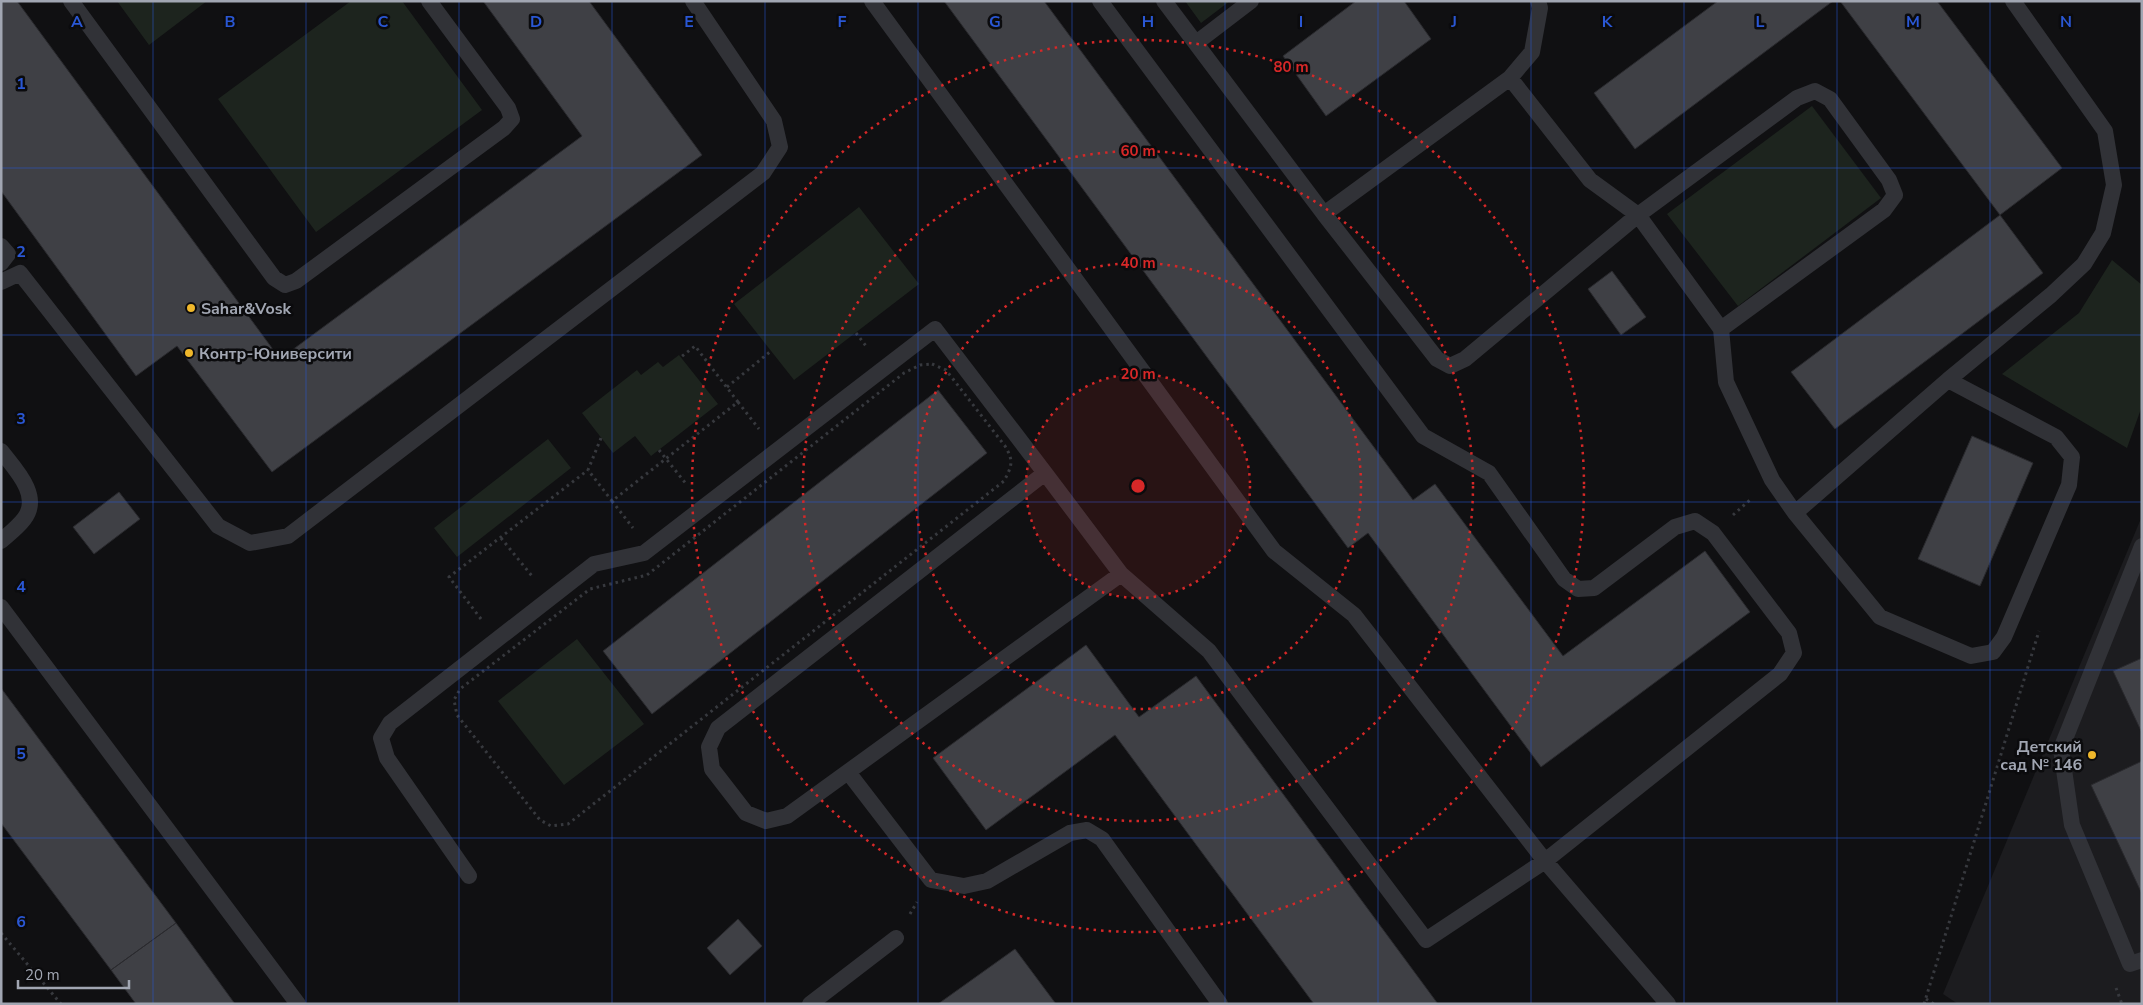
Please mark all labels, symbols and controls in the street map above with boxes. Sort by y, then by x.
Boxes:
text: A [71,11,83,33]
text: B [224,11,236,33]
text: C [378,11,389,33]
text: D [530,11,542,33]
text: E [684,11,694,33]
text: F [838,11,847,33]
text: G [989,11,1001,33]
text: H [1142,11,1154,33]
text: I [1299,11,1303,33]
text: J [1450,11,1457,33]
text: K [1602,11,1614,33]
text: L [1756,11,1765,33]
text: M [1906,11,1920,33]
text: N [2060,11,2072,33]
text: 80 m [1273,57,1309,77]
text: 1 [16,73,26,95]
text: 60 m [1120,141,1156,161]
text: 2 [16,241,26,263]
text: 40 m [1120,253,1156,273]
place label: Sahar&Vosk [201,298,291,320]
marker: Sahar&Vosk [185,302,197,314]
place label: Контр-Юниверсити [199,343,352,365]
marker: Контр-Юниверсити [183,347,195,359]
text: 20 m [1120,364,1156,384]
text: 3 [16,408,26,430]
centre of rings [1129,477,1147,495]
text: 4 [16,576,26,598]
place label: Детский сад № 146 [2000,736,2082,776]
text: 5 [16,743,26,765]
marker: Детский сад № 146 [2086,749,2098,761]
text: 6 [16,911,26,933]
scale bar [18,958,129,990]
text: 20 m [25,965,60,985]

